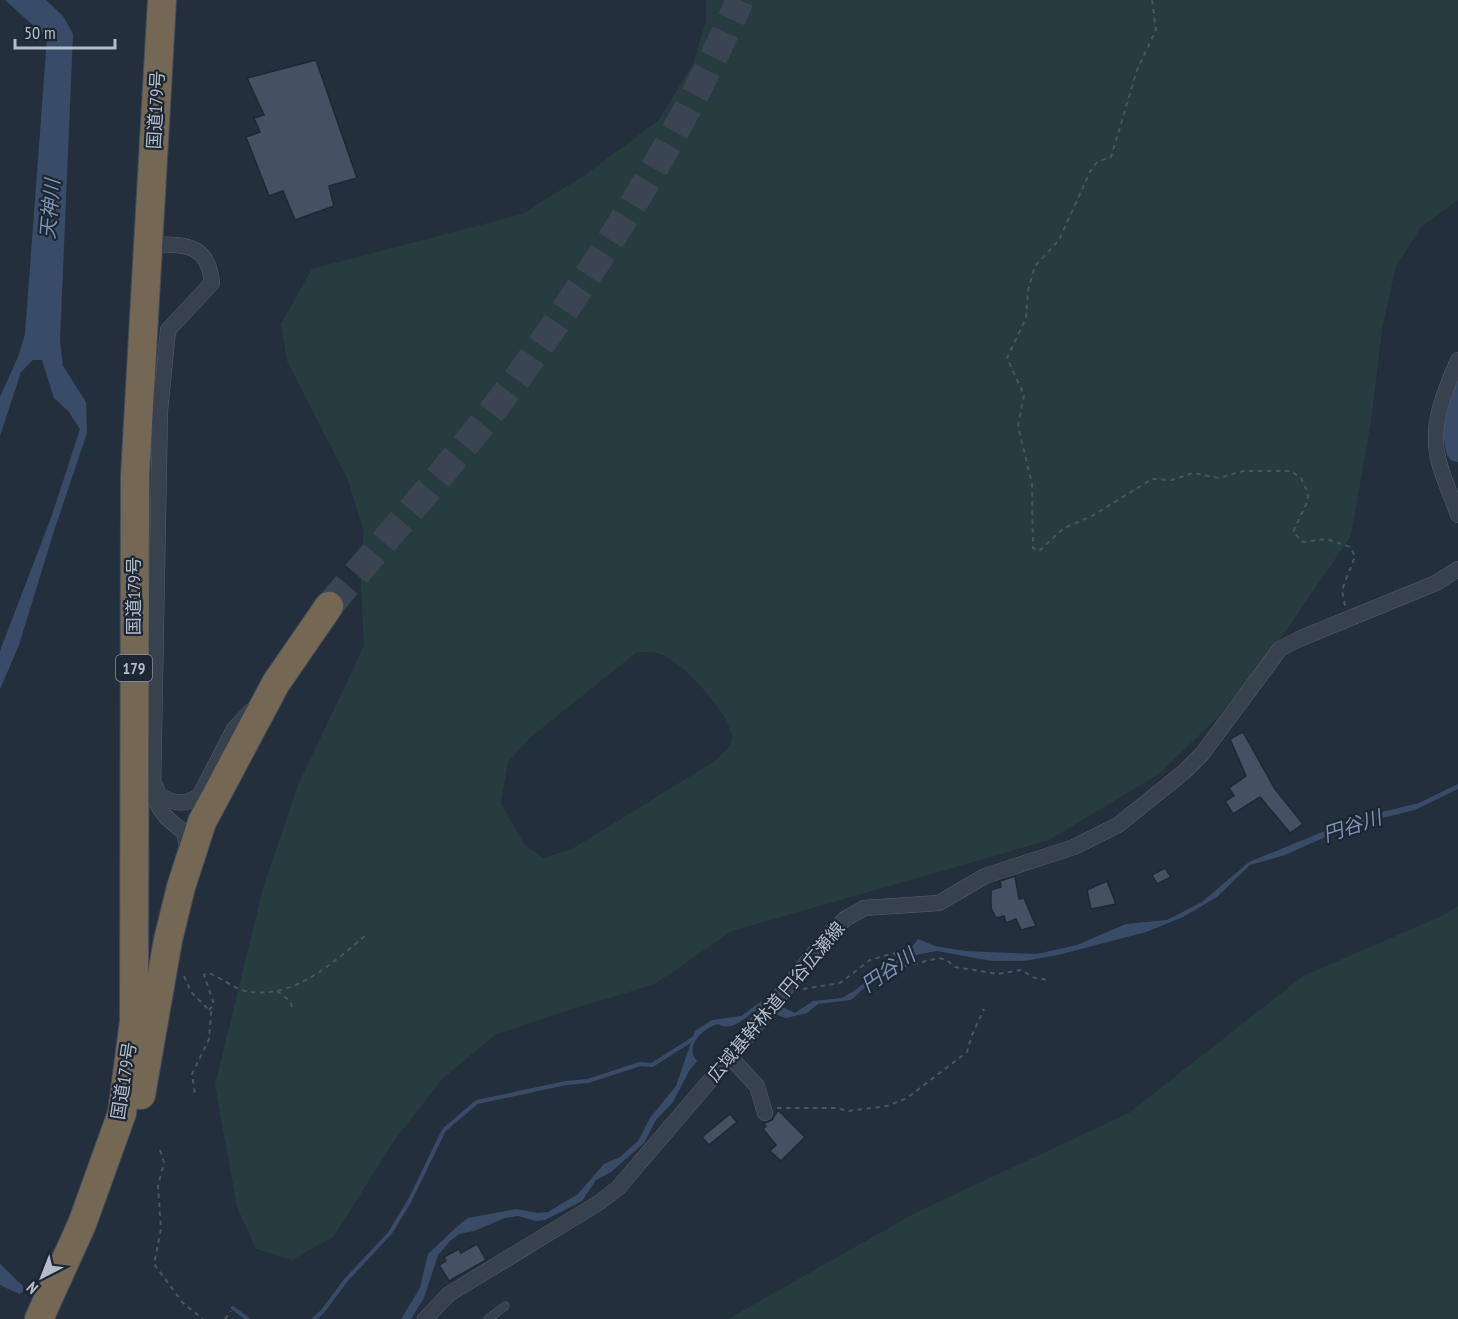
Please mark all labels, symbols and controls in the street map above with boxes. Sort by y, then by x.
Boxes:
scale bar [15,12,116,50]
text: 50 m [24,21,56,44]
street label: 国道179号 [142,70,169,150]
water label: 天神川 [34,176,66,240]
street label: 国道179号 [122,557,145,635]
road number: 179 [116,655,152,681]
water label: 円谷川 [1319,804,1386,848]
street label: 広域基幹林道 円谷広瀬線 [702,917,849,1086]
water label: 円谷川 [856,941,922,998]
street label: 国道179号 [106,1040,141,1121]
north arrow [12,1247,72,1307]
text: N [22,1278,42,1298]

